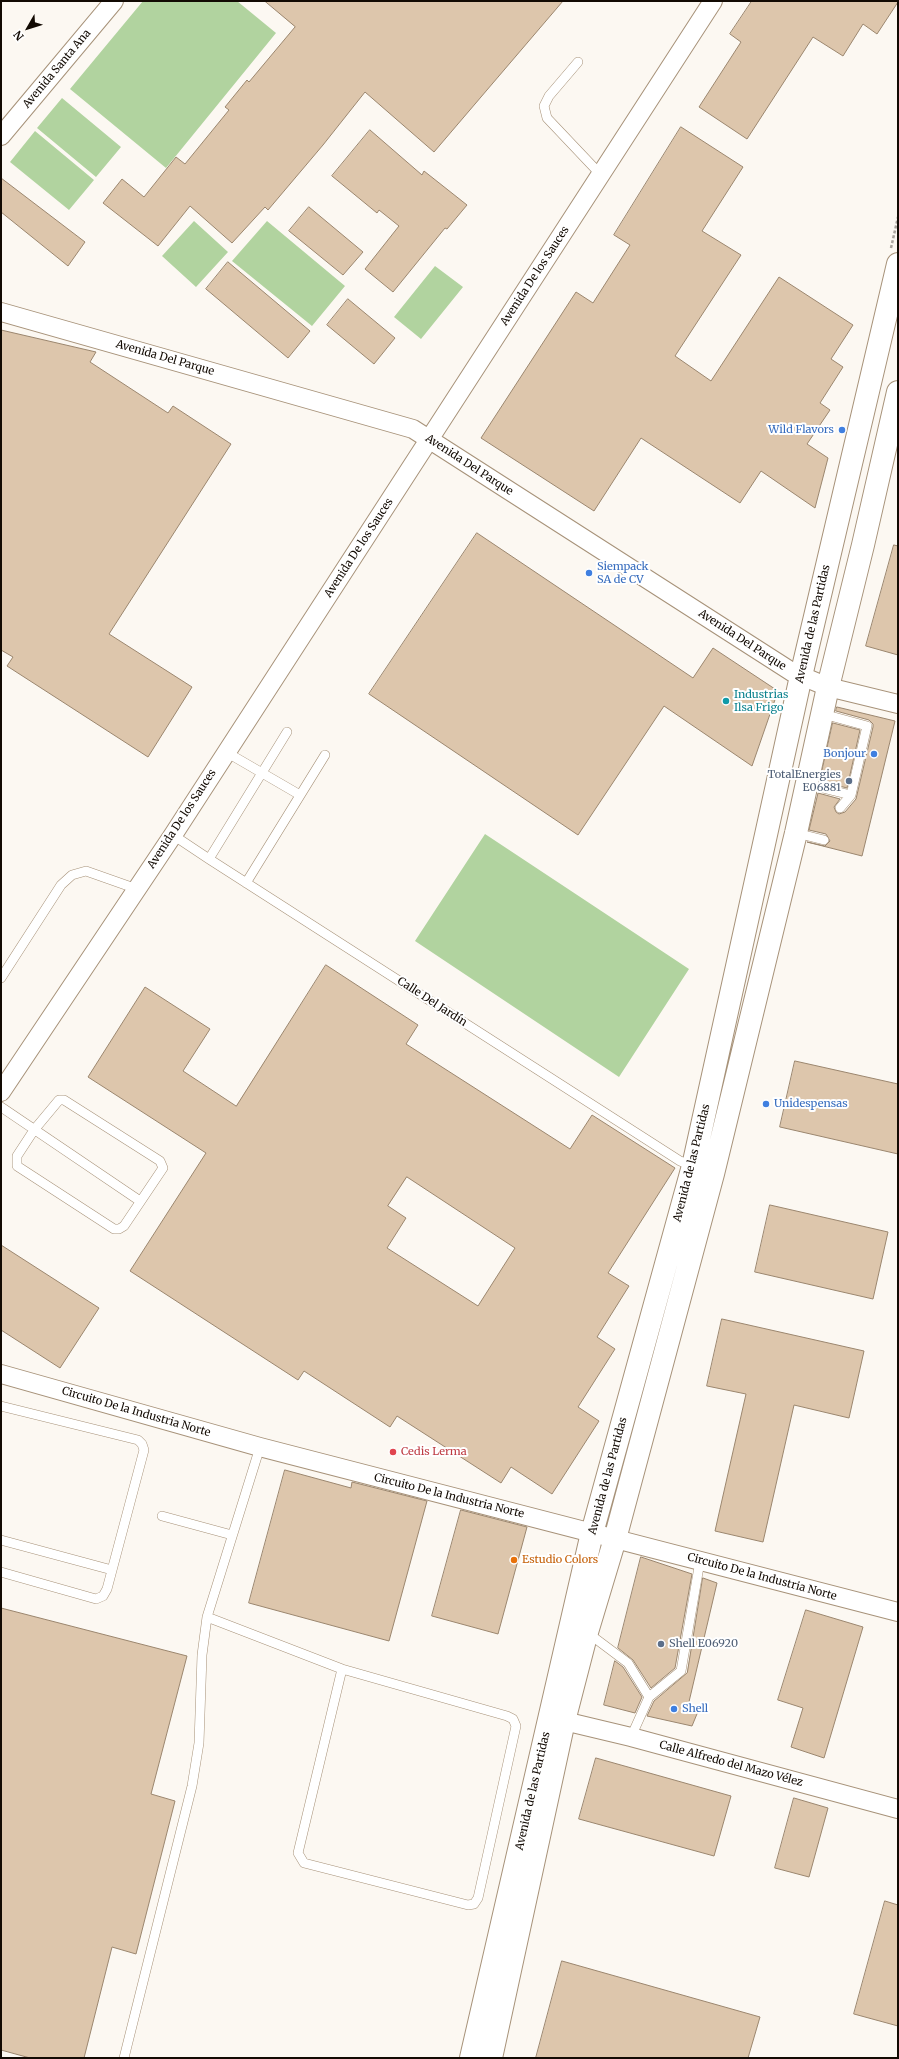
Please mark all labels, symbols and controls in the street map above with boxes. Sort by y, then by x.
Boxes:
north arrow [8,8,48,48]
street label: Avenida Santa Ana [20,27,94,111]
text: N [11,28,27,43]
street label: Avenida De los Sauces [498,224,572,328]
street label: Avenida Del Parque [114,338,216,378]
place label: Wild Flavors [768,423,834,437]
marker: Wild Flavors [837,425,847,435]
street label: Avenida Del Parque [423,432,515,498]
street label: Avenida De los Sauces [322,496,396,600]
place label: Siempack SA de CV [597,560,649,586]
street label: Avenida de las Partidas [793,564,833,684]
marker: Siempack SA de CV [584,568,594,578]
street label: Avenida Del Parque [696,607,788,673]
place label: Industrias Ilsa Frigo [734,688,788,714]
marker: Industrias Ilsa Frigo [721,696,731,706]
place label: Bonjour [823,747,866,761]
marker: Bonjour [869,749,879,759]
street label: Avenida De los Sauces [145,767,219,871]
place label: TotalEnergies E06881 [767,768,841,794]
marker: TotalEnergies E06881 [844,776,854,786]
street label: Calle Del Jardín [395,975,469,1029]
place label: Unidespensas [774,1097,848,1111]
marker: Unidespensas [761,1099,771,1109]
street label: Avenida de las Partidas [671,1103,713,1223]
street label: Circuito De la Industria Norte [60,1384,212,1440]
street label: Avenida de las Partidas [586,1416,630,1536]
place label: Cedis Lerma [401,1445,467,1459]
marker: Cedis Lerma [388,1447,398,1457]
street label: Circuito De la Industria Norte [373,1471,525,1521]
street label: Circuito De la Industria Norte [686,1551,838,1603]
place label: Estudio Colors [522,1553,598,1567]
marker: Estudio Colors [509,1555,519,1565]
place label: Shell E06920 [669,1637,738,1651]
marker: Shell E06920 [656,1639,666,1649]
place label: Shell [682,1702,708,1716]
marker: Shell [669,1704,679,1714]
street label: Avenida de las Partidas [513,1731,553,1851]
street label: Calle Alfredo del Mazo Vélez [658,1738,804,1790]

